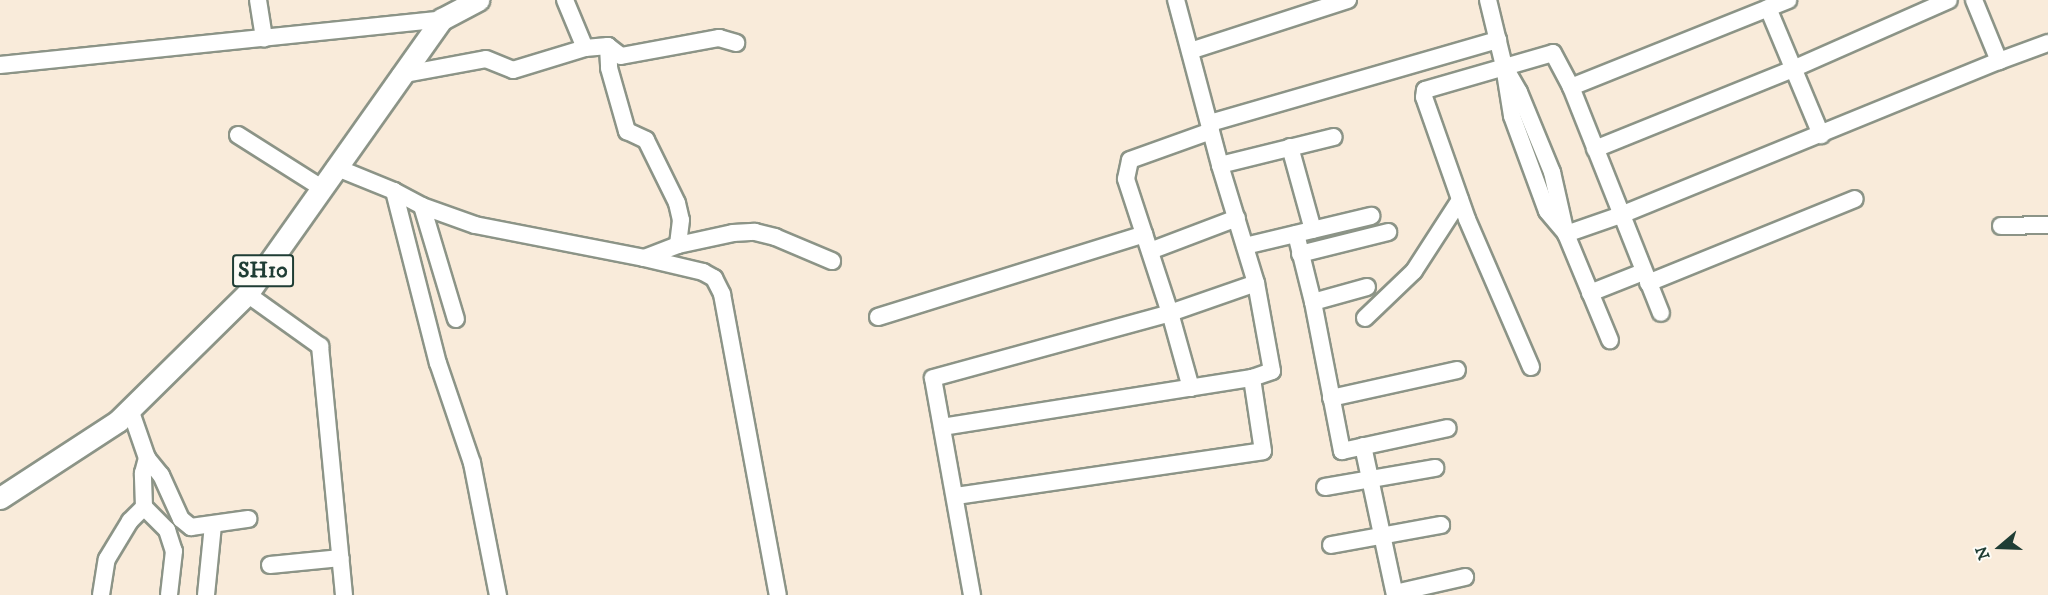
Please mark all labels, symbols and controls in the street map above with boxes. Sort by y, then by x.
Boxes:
road number: SH10 [232,252,294,290]
north arrow [1970,517,2030,577]
text: N [1971,543,1995,562]

